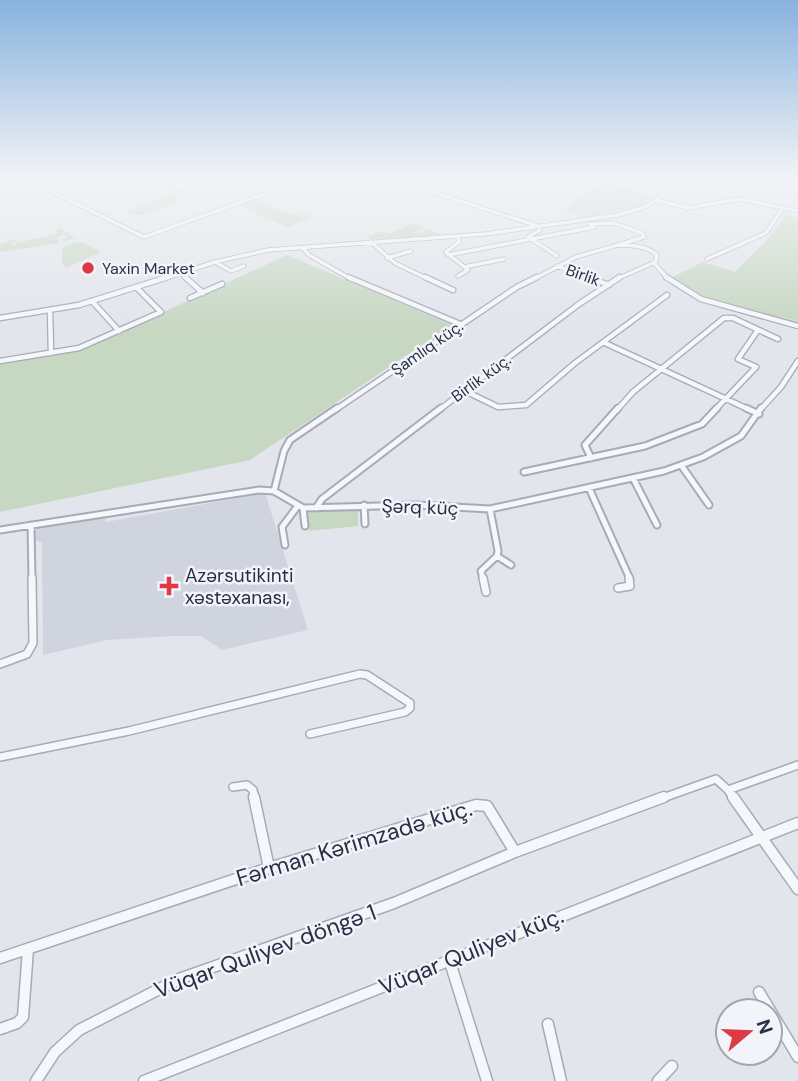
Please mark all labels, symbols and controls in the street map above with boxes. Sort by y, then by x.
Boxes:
place label: Yaxin Market [102,258,195,279]
street label: Birlik [563,259,603,291]
marker: Yaxin Market [80,260,96,276]
street label: Şamlıq küç. [387,316,467,380]
street label: Birlik küç. [447,349,515,407]
street label: Şərq küç [381,493,459,521]
place label: Azərsutikinti xəstəxanası, [185,563,294,610]
marker: Azərsutikinti xəstəxanası, [159,576,179,596]
street label: Fərman Kərimzadə küç. [232,793,476,893]
street label: Vüqar Quliyev döngə 1 [150,897,380,1005]
street label: Vüqar Quliyev küç. [374,900,568,1002]
north arrow [714,997,784,1067]
text: N [751,1016,779,1037]

